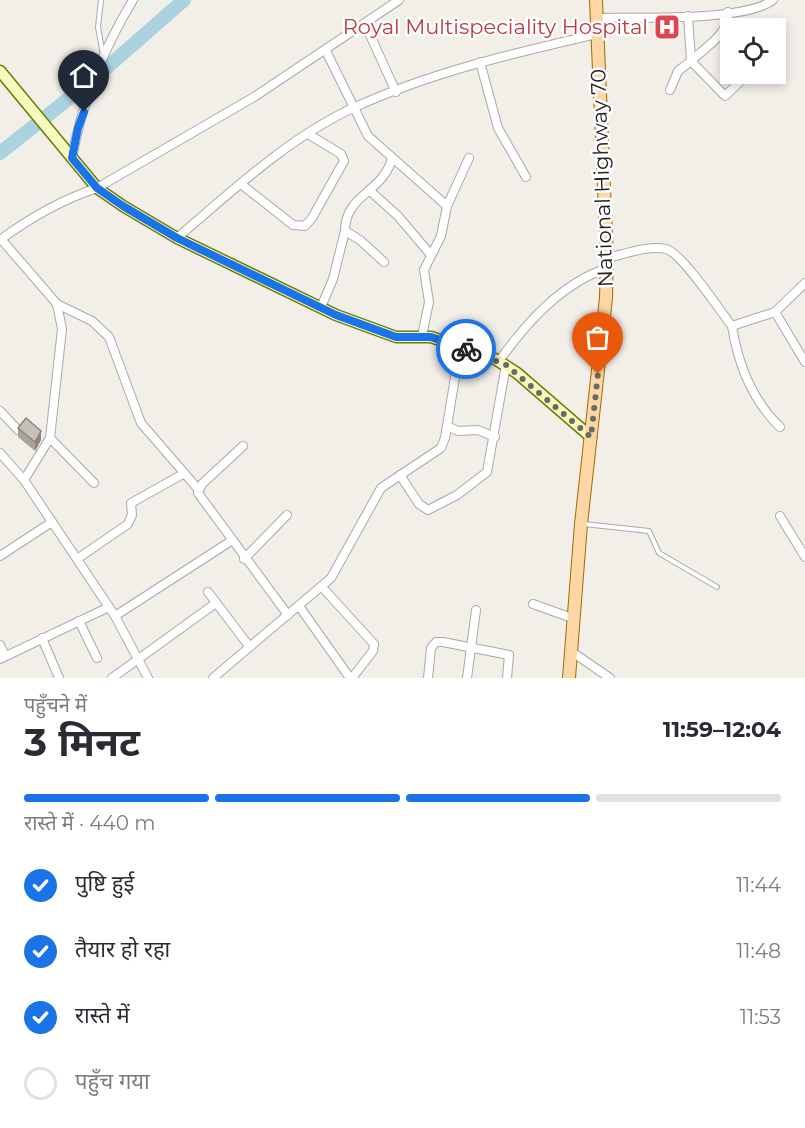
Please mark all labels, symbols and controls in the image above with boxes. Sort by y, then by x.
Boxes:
hospital icon: Royal Multispeciality Hospital [652,12,682,42]
place label: Royal Multispeciality Hospital [343,14,648,39]
map controls [720,18,786,84]
button: locate [720,18,786,84]
pin [58,50,109,112]
icon: home [67,59,100,92]
street label: National Highway 70 [585,68,618,288]
pin [572,312,623,374]
courier [436,319,496,379]
icon: bag [581,321,614,354]
icon: bike [450,333,483,366]
text: पहुँचने में [24,693,87,717]
text: 11:59–12:04 [663,716,781,743]
text: 3 मिनट [24,718,140,766]
text: रास्ते में · 440 m [24,811,155,835]
icon: check [24,869,57,902]
text: पुष्टि हुई [75,870,134,897]
text: 11:44 [736,873,781,897]
icon: check [24,935,57,968]
text: तैयार हो रहा [75,936,170,963]
text: 11:48 [736,939,781,963]
icon: check [24,1001,57,1034]
text: रास्ते में [75,1002,130,1029]
text: 11:53 [740,1005,781,1029]
text: पहुँच गया [75,1068,150,1095]

